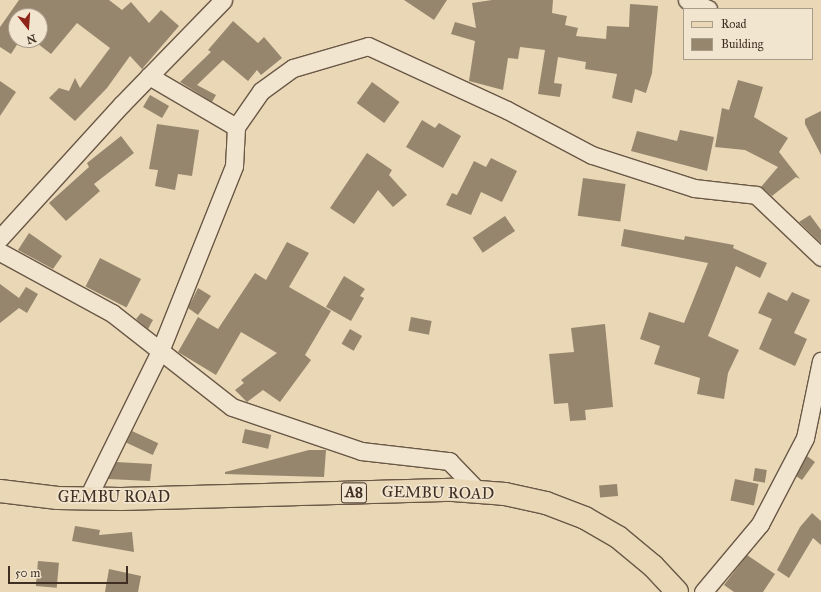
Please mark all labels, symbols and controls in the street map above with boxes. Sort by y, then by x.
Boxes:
north arrow [8,8,48,48]
legend [683,8,813,60]
text: Road [721,17,747,31]
text: N [25,31,38,47]
text: Building [721,37,763,51]
road number: A8 [340,480,368,506]
street label: GEMBU ROAD [382,482,494,504]
street label: GEMBU ROAD [58,487,170,507]
scale bar [10,558,130,584]
text: 50 m [15,566,40,580]

